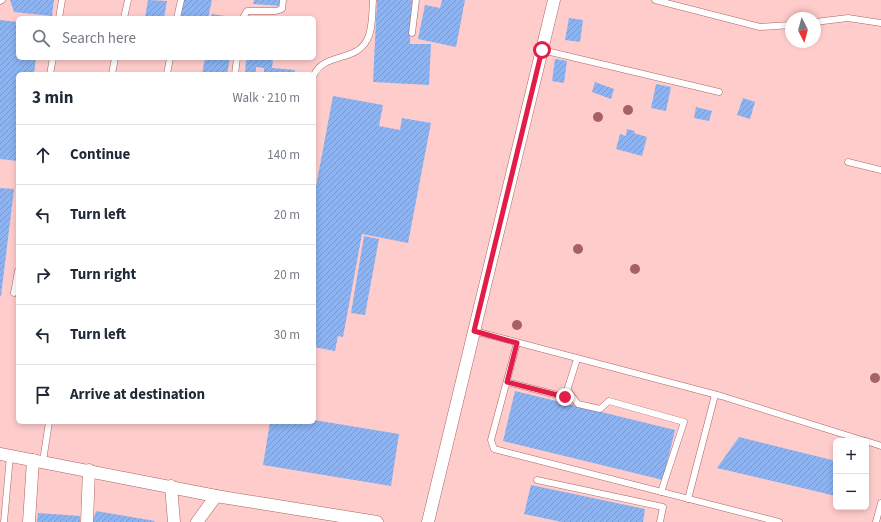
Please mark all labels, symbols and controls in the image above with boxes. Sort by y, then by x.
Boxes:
north arrow [785,12,821,48]
search box [16,16,316,60]
icon: search [30,27,52,49]
text: Search here [62,28,136,49]
route start [533,41,551,59]
text: 3 min [32,86,73,110]
text: Walk · 210 m [232,89,300,107]
icon: ahead [32,144,54,166]
text: Continue [70,144,130,165]
text: 140 m [267,146,300,164]
icon: left [32,204,54,226]
text: Turn left [70,204,126,225]
text: 20 m [274,206,300,224]
icon: right [32,264,54,286]
text: Turn right [70,264,136,285]
text: 20 m [274,266,300,284]
icon: left [32,324,54,346]
text: Turn left [70,324,126,345]
text: 30 m [274,326,300,344]
icon: arrive [32,384,54,406]
text: Arrive at destination [70,384,205,405]
route end [556,388,574,406]
map controls [833,438,869,510]
button: + [833,438,869,474]
button: − [833,474,869,510]

